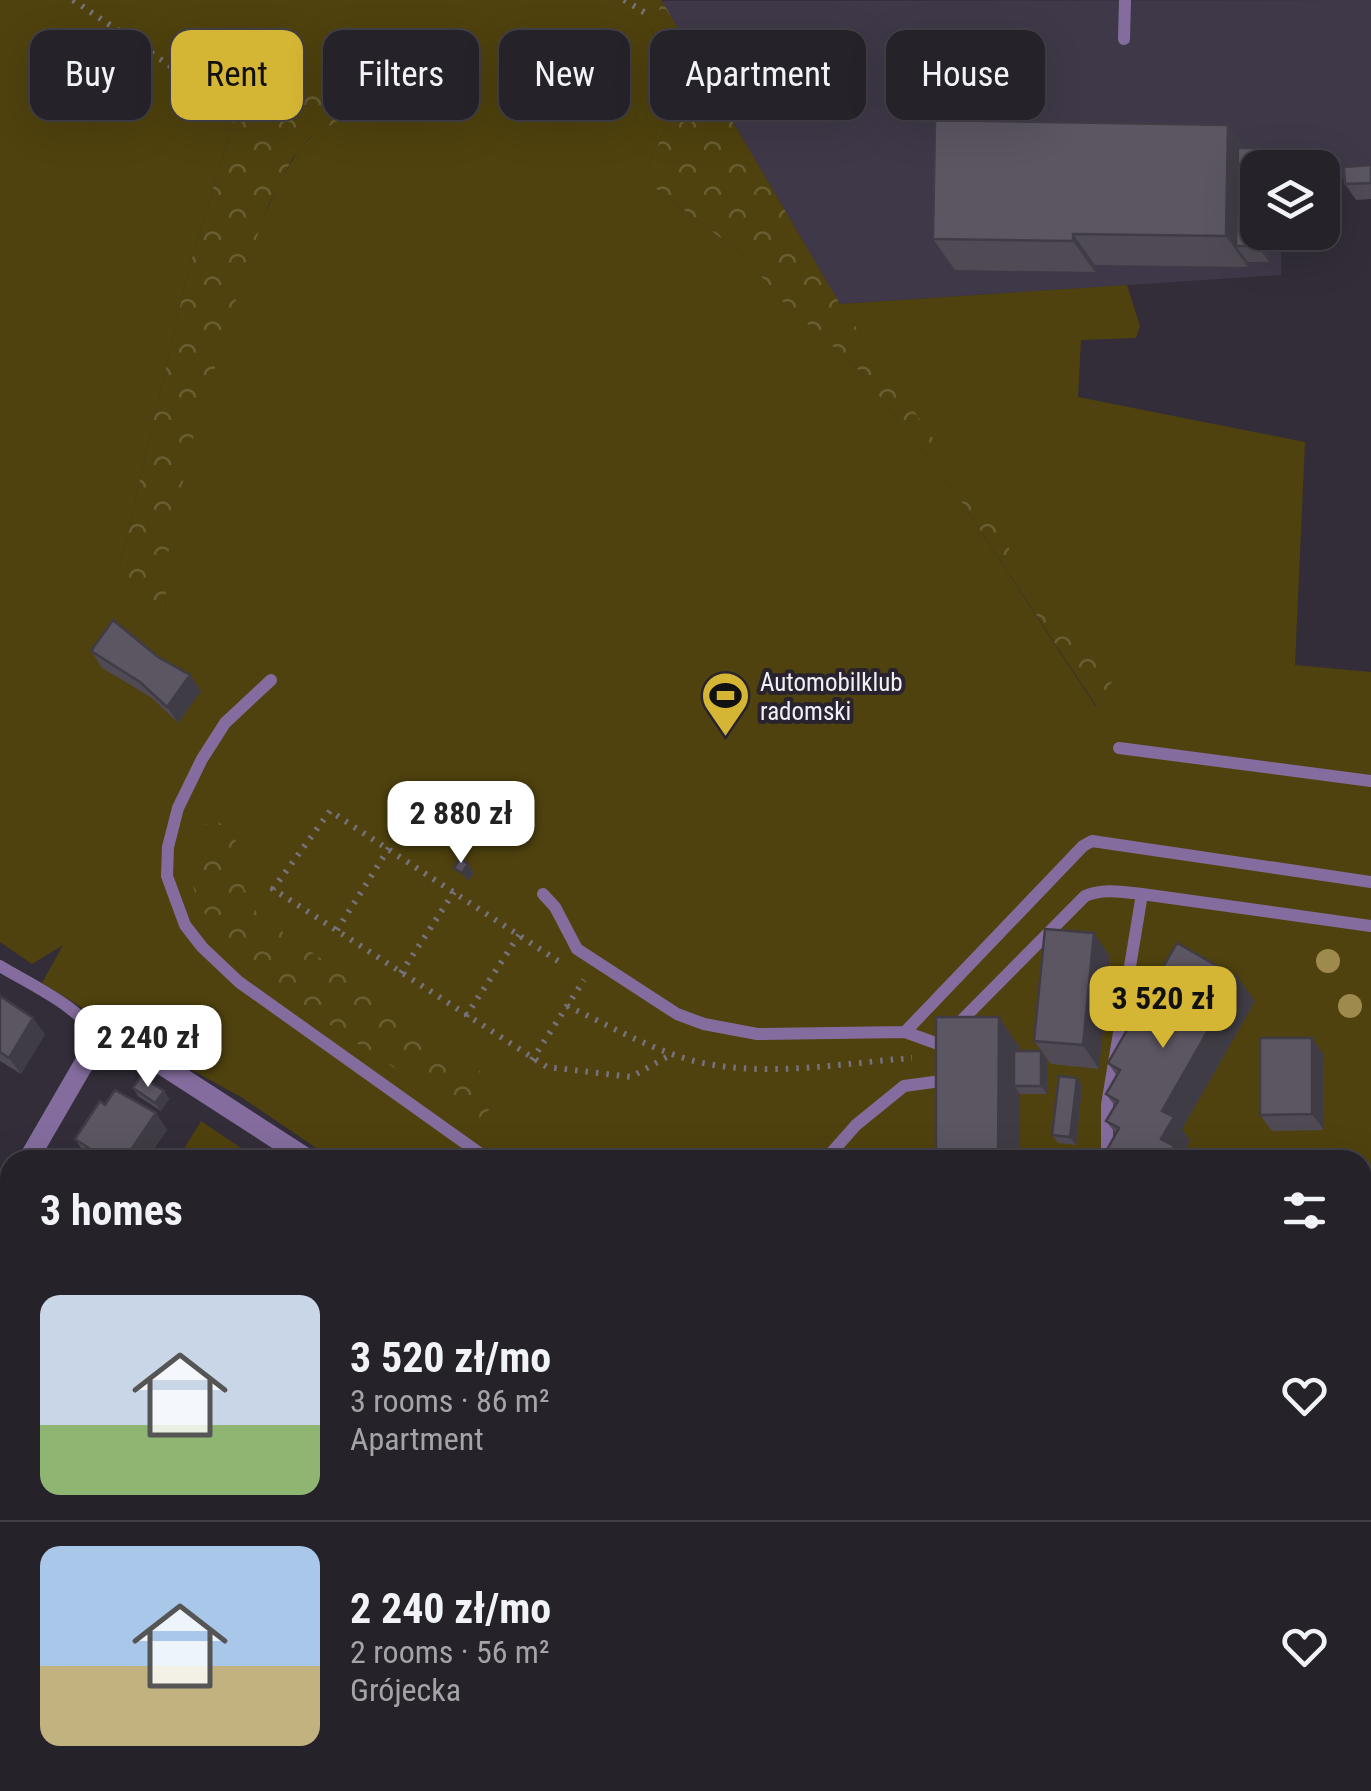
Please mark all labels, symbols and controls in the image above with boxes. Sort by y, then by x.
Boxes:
chip: Buy [30,30,151,120]
chip: Rent [171,30,303,120]
chip: Filters [323,30,479,120]
chip: New [499,30,630,120]
chip: Apartment [650,30,866,120]
chip: House [886,30,1045,120]
map controls [1240,150,1340,250]
button: layers [1240,150,1340,250]
place label: Automobilklub radomski [760,668,903,726]
sports icon: Automobilklub radomski [699,670,751,738]
pin: 2 880 zł [358,781,564,866]
text: 2 880 zł [409,794,513,832]
pin: 3 520 zł [1060,966,1266,1051]
text: 3 520 zł [1111,979,1215,1017]
pin: 2 240 zł [45,1005,251,1090]
text: 2 240 zł [96,1018,200,1056]
icon: filters [1277,1183,1332,1238]
text: 3 homes [40,1186,183,1235]
text: 3 520 zł/mo [350,1333,551,1382]
icon: home [120,1335,240,1455]
icon: heart [1277,1368,1332,1423]
text: 3 rooms · 86 m² [350,1382,549,1420]
text: Apartment [350,1420,484,1458]
text: 2 240 zł/mo [350,1584,551,1633]
icon: home [120,1586,240,1706]
icon: heart [1277,1619,1332,1674]
text: 2 rooms · 56 m² [350,1633,549,1671]
text: Grójecka [350,1671,461,1709]

